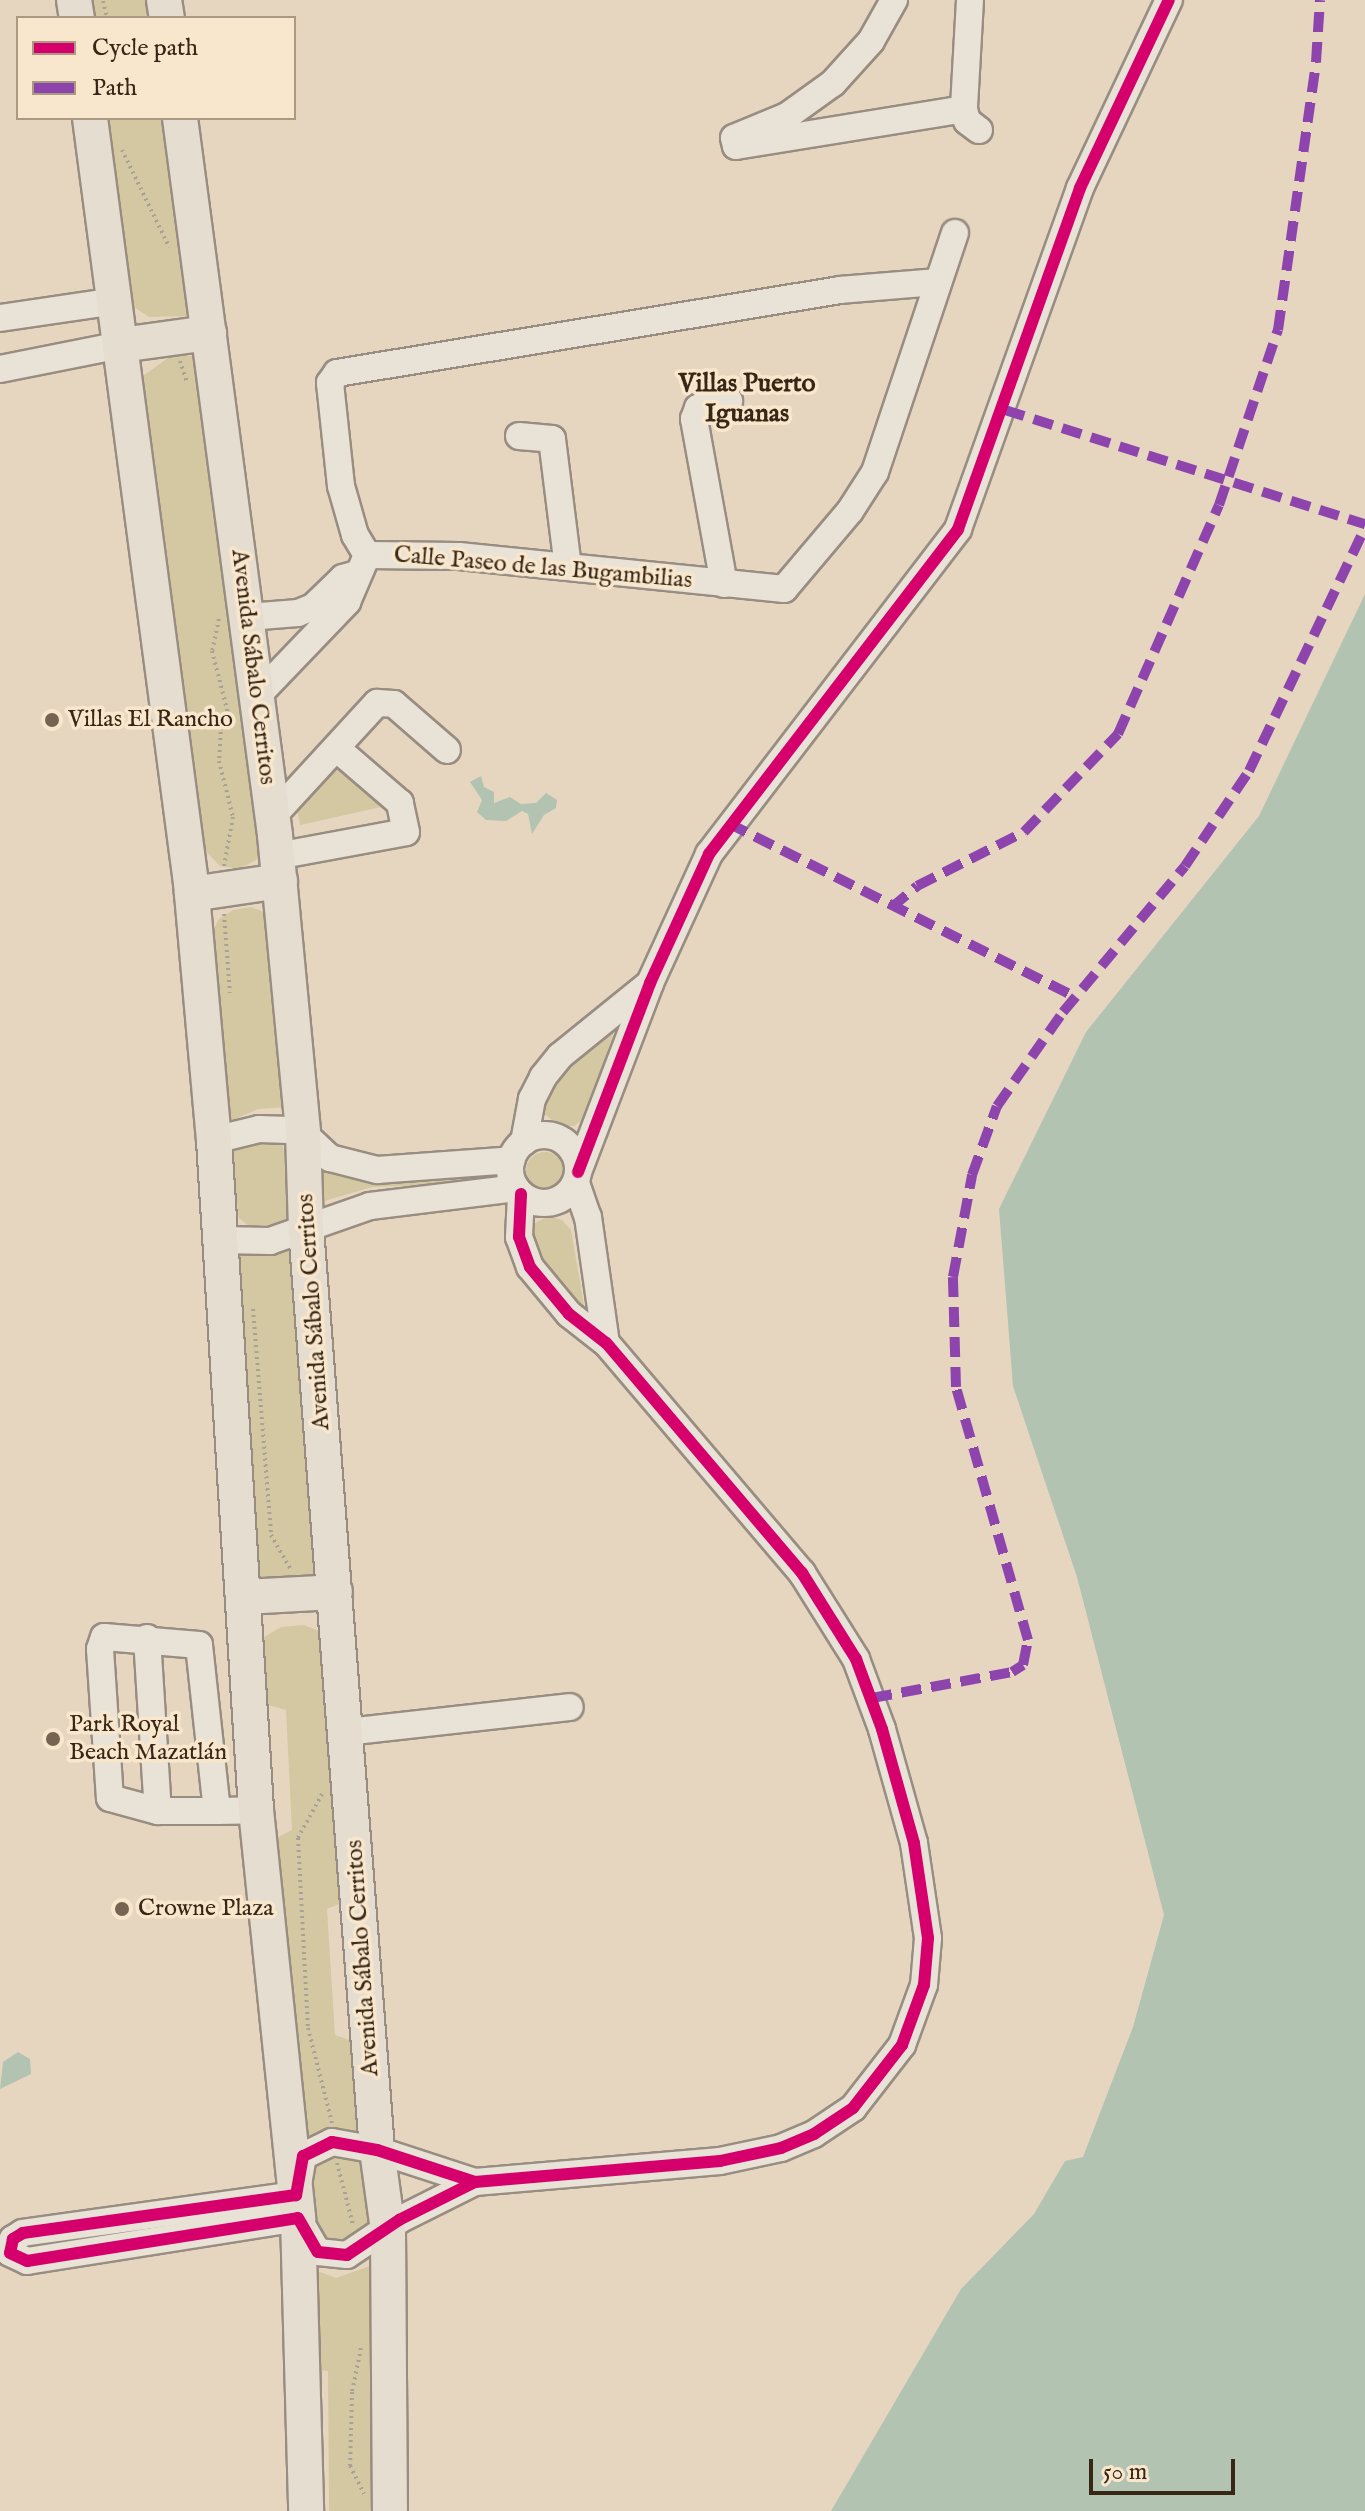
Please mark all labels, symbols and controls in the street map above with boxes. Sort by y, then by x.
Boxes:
legend [16,16,296,120]
text: Cycle path [92,33,198,64]
text: Path [92,73,137,104]
district label: Villas Puerto Iguanas [678,368,816,430]
street label: Calle Paseo de las Bugambilias [393,541,693,595]
street label: Avenida Sábalo Cerritos [224,548,282,786]
place label: Villas El Rancho [68,706,233,734]
marker: Villas El Rancho [43,711,61,729]
street label: Avenida Sábalo Cerritos [291,1193,337,1431]
place label: Park Royal Beach Mazatlán [69,1711,227,1767]
marker: Park Royal Beach Mazatlán [44,1730,62,1748]
street label: Avenida Sábalo Cerritos [340,1839,386,2077]
place label: Crowne Plaza [138,1895,274,1923]
marker: Crowne Plaza [113,1900,131,1918]
scale bar [1093,2443,1239,2493]
text: 50 m [1103,2457,1147,2488]

